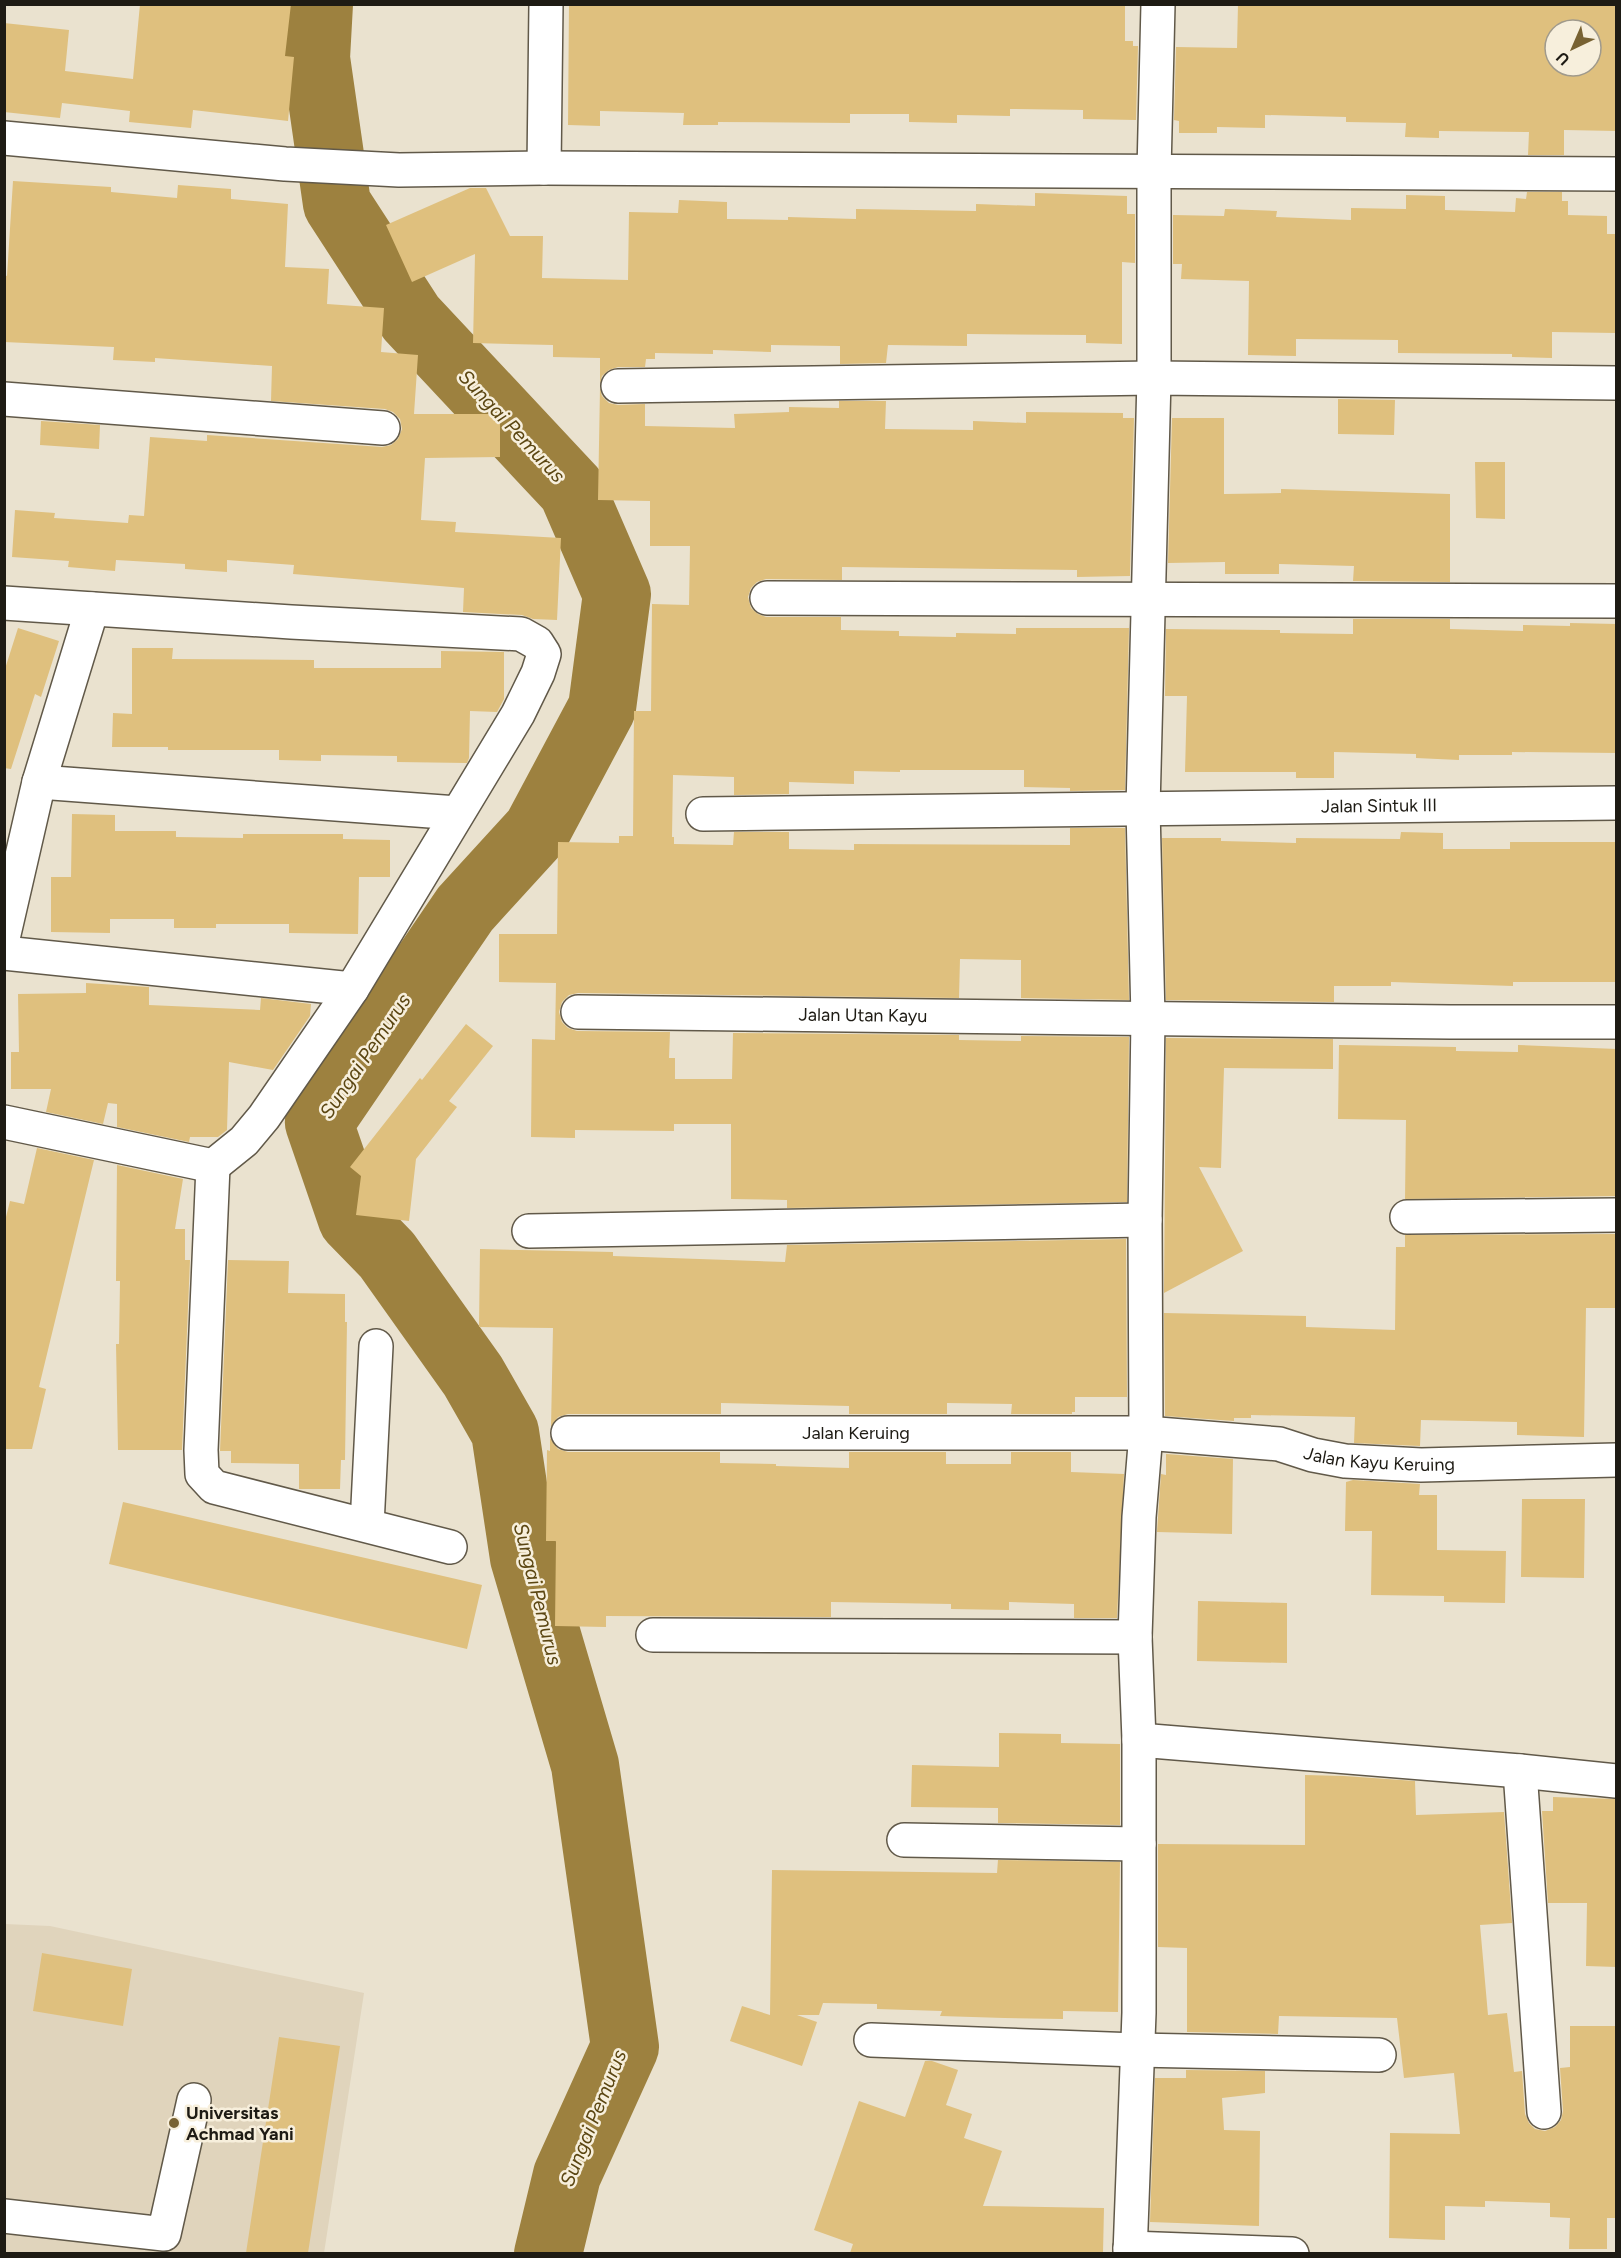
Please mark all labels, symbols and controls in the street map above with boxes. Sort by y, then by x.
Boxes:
north arrow [1543,18,1603,78]
text: U [1552,48,1574,69]
water label: Sungai Pemurus [454,365,571,488]
street label: Jalan Sintuk III [1321,794,1437,818]
water label: Sungai Pemurus [314,988,416,1123]
street label: Jalan Utan Kayu [799,1004,927,1027]
street label: Jalan Keruing [802,1422,910,1444]
street label: Jalan Kayu Keruing [1301,1442,1455,1476]
water label: Sungai Pemurus [509,1521,567,1668]
water label: Sungai Pemurus [555,2045,632,2190]
place label: Universitas Achmad Yani [186,2102,294,2145]
marker: Universitas Achmad Yani [167,2116,181,2130]

